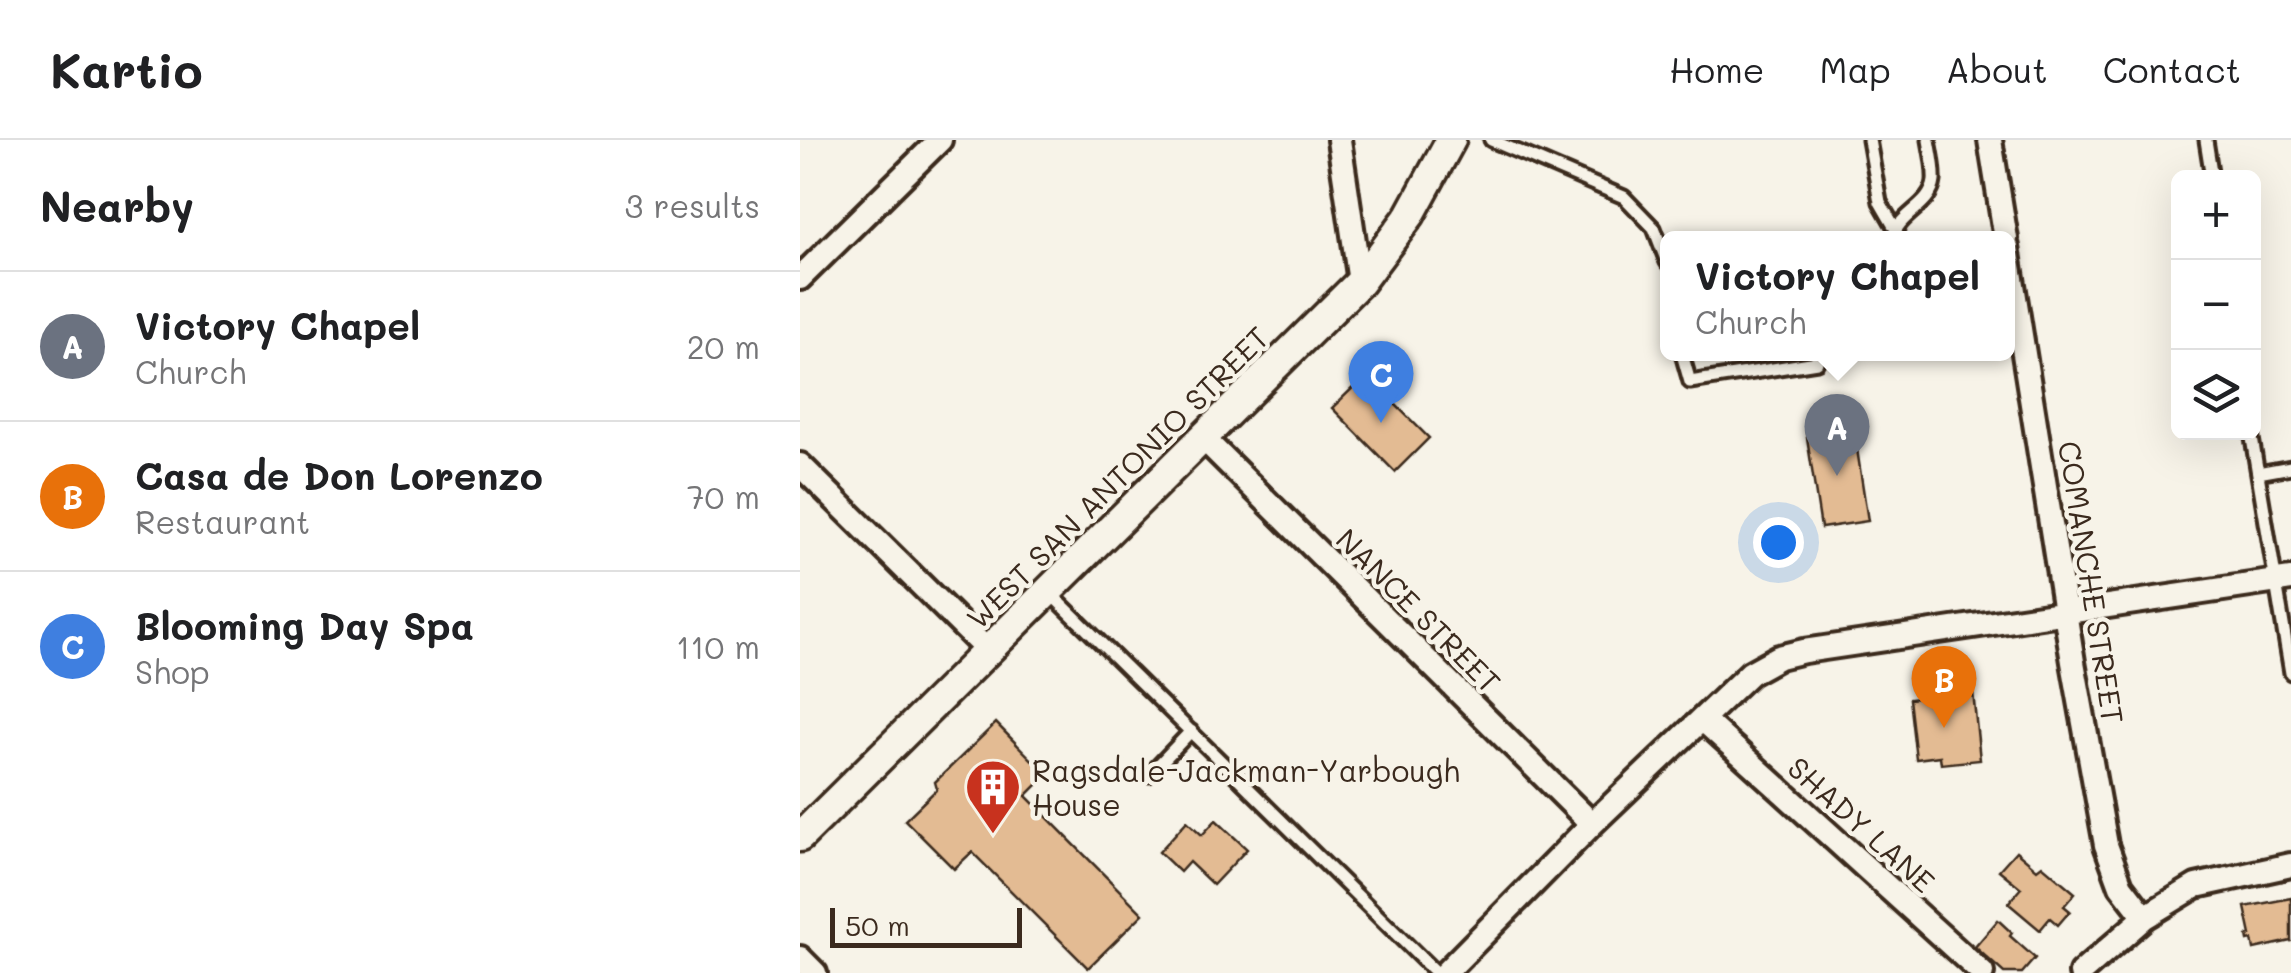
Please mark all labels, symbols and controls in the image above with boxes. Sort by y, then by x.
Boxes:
text: Kartio [50,38,203,100]
text: Home [1669,46,1765,92]
text: Map [1820,46,1891,92]
text: About [1946,46,2048,92]
text: Contact [2103,46,2241,92]
map controls [2171,170,2261,440]
button: + [2171,170,2261,260]
text: Nearby [40,178,194,233]
text: 3 results [624,184,760,226]
popup [1660,231,2015,361]
text: Victory Chapel [1695,250,1980,300]
button: − [2171,260,2261,350]
text: Victory Chapel [135,300,420,350]
text: Church [1695,300,1806,342]
street label: WEST SAN ANTONIO STREET [957,317,1277,637]
text: A [61,325,84,367]
text: 20 m [687,325,760,367]
pin: C [1348,340,1414,423]
text: Church [135,350,246,392]
button: layers [2171,350,2261,440]
pin: A [1804,394,1870,476]
street label: COMANCHE STREET [2050,438,2134,726]
text: Casa de Don Lorenzo [135,450,543,500]
text: B [62,475,83,517]
text: 70 m [687,475,760,517]
text: Restaurant [135,500,310,542]
your location [1753,517,1804,568]
street label: NANCE STREET [1328,519,1510,701]
text: Blooming Day Spa [135,600,474,650]
text: C [61,625,84,667]
text: 110 m [676,625,760,667]
pin: B [1912,646,1976,728]
text: Shop [135,650,210,692]
street label: SHADY LANE [1780,747,1944,901]
place label: Ragsdale-Jackman-Yarbough House [1032,750,1460,824]
building icon: Ragsdale-Jackman-Yarbough House [963,757,1023,836]
scale bar [830,903,1022,948]
text: 50 m [845,907,910,943]

